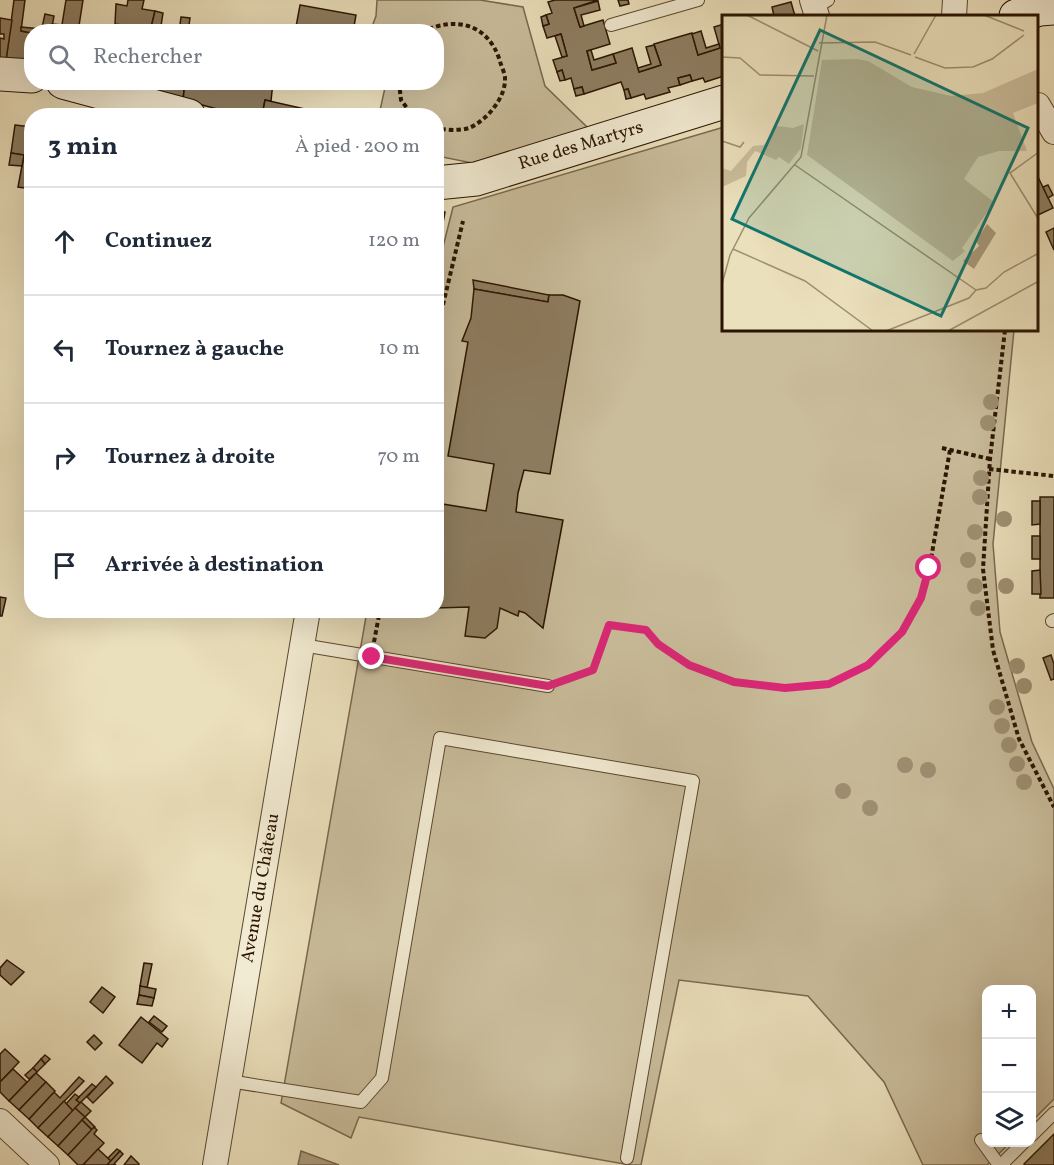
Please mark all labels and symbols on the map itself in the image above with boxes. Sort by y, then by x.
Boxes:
inset map [722,15,1039,332]
street label: Rue des Martyrs [516,115,646,177]
route start [915,554,941,580]
route end [358,643,384,669]
street label: Avenue du Château [236,811,286,965]

